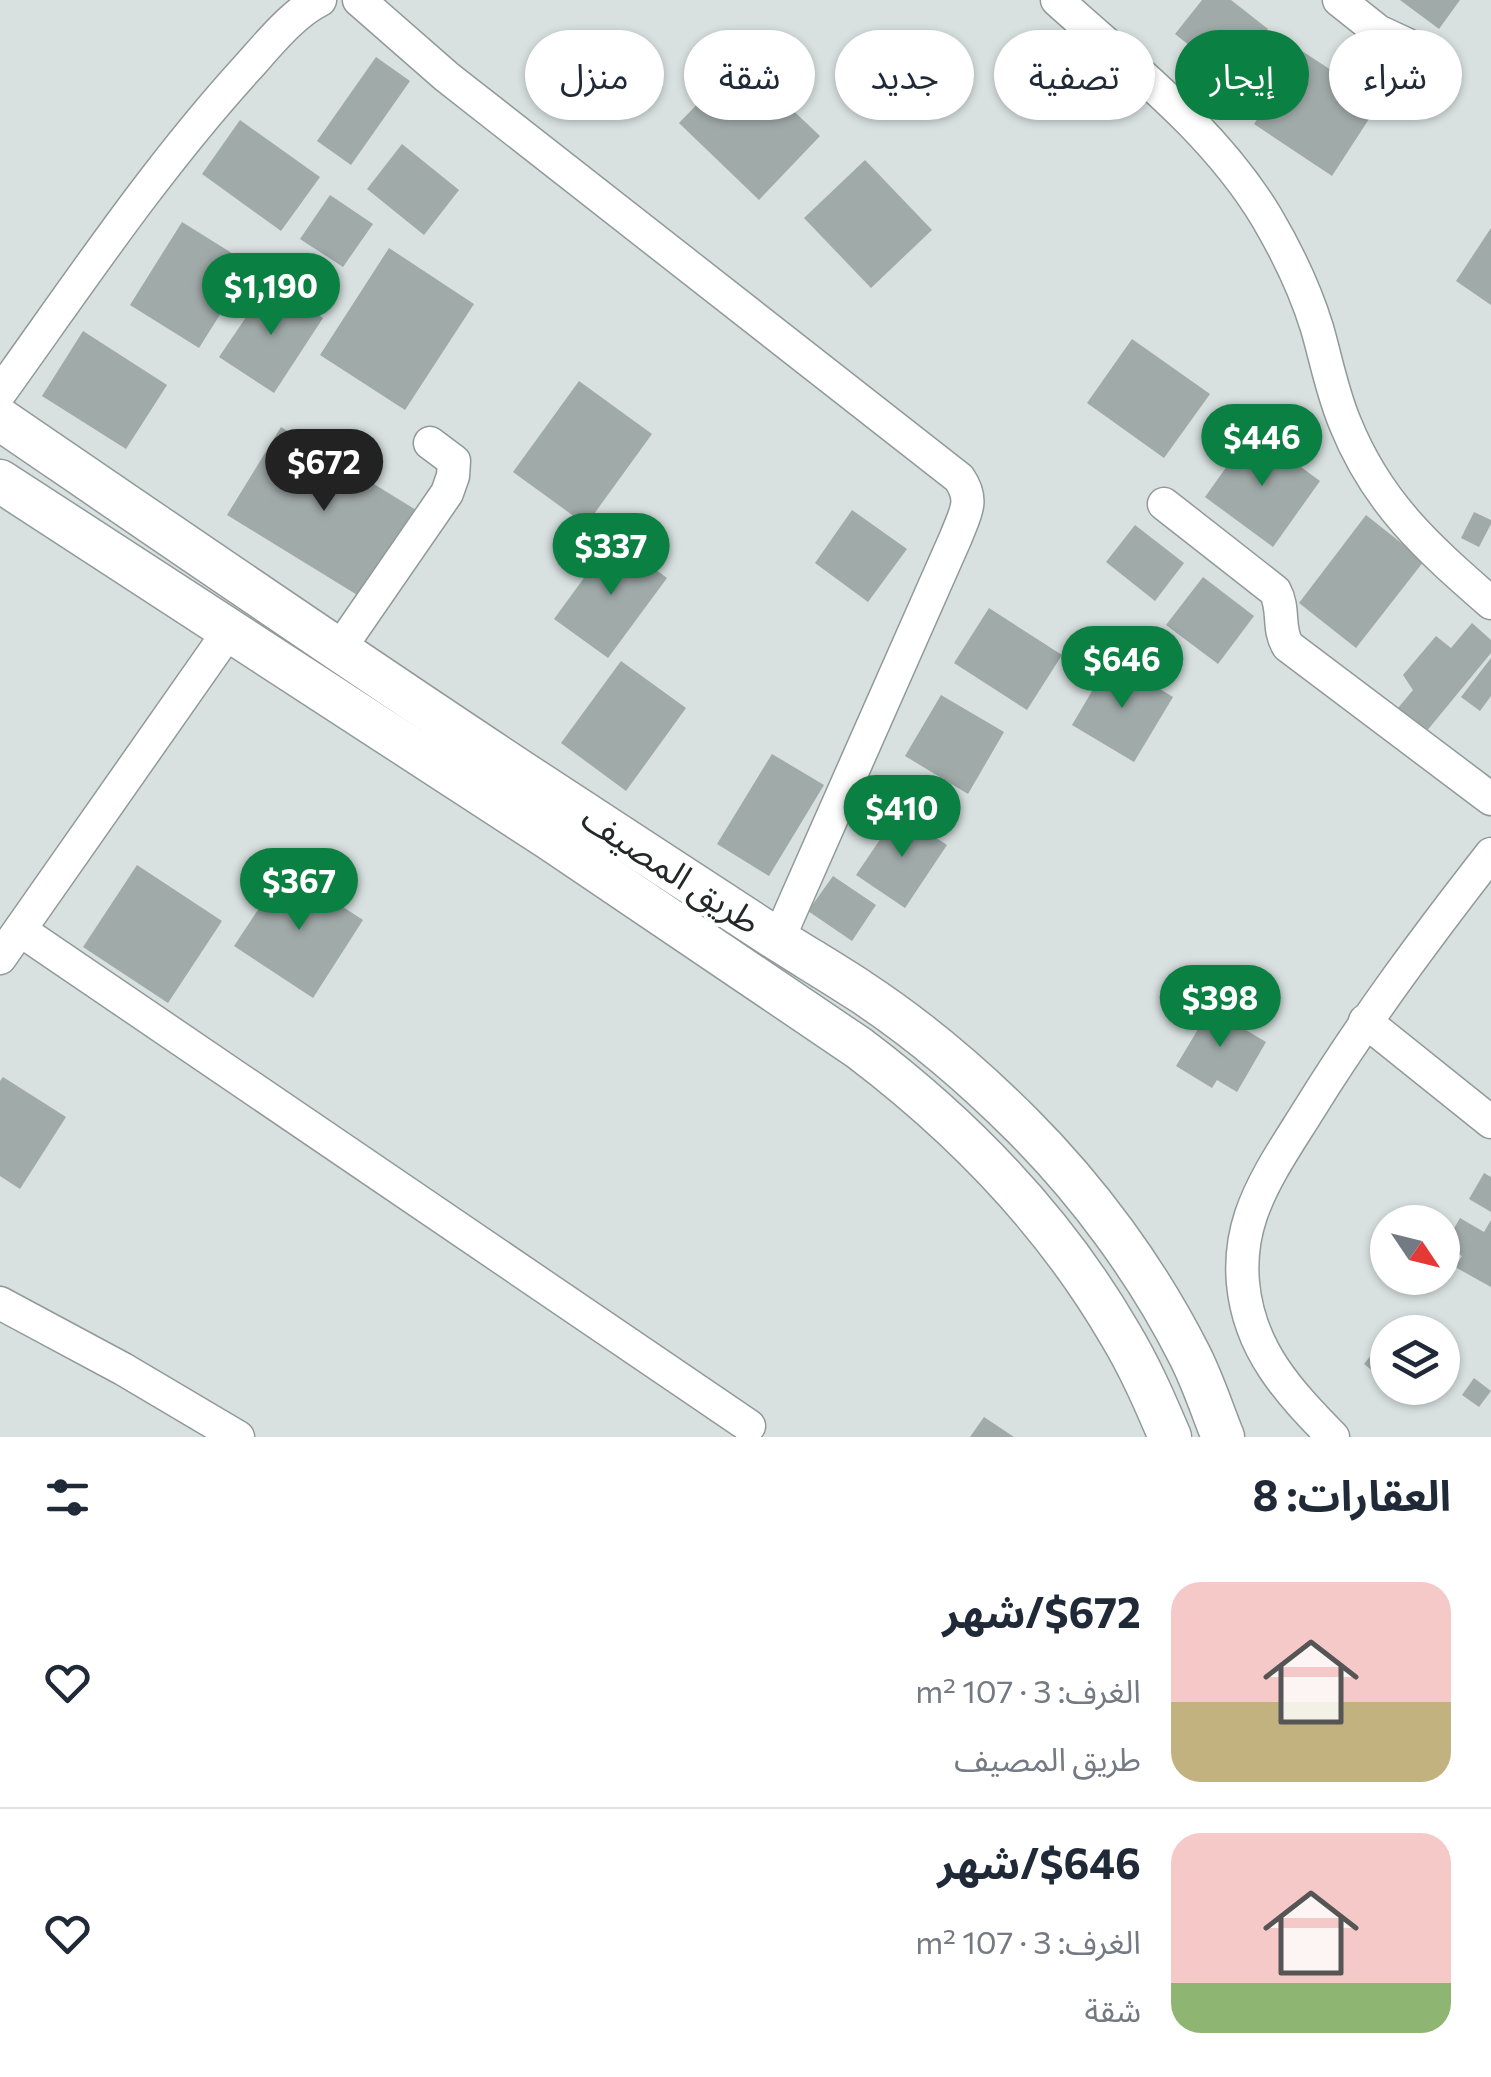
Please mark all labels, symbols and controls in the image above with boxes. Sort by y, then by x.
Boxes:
chip: منزل [525,30,664,120]
chip: شقة [684,30,815,120]
chip: جديد [835,30,974,120]
chip: تصفية [994,30,1155,120]
chip: إيجار [1175,30,1309,120]
chip: شراء [1329,30,1462,120]
pin: $1,190 [190,253,352,338]
text: $1,190 [224,265,318,305]
pin: $446 [1203,404,1321,489]
text: $446 [1223,416,1301,456]
pin: $672 [265,429,383,514]
text: $672 [287,441,361,481]
pin: $337 [552,513,670,598]
text: $337 [575,525,647,565]
pin: $646 [1063,626,1181,711]
text: $646 [1083,638,1161,678]
pin: $410 [843,775,961,860]
text: $410 [866,787,938,827]
street label: طريق المصيف [574,794,770,943]
pin: $367 [240,848,358,933]
text: $367 [262,860,336,900]
pin: $398 [1161,965,1279,1050]
text: $398 [1182,977,1258,1017]
north arrow [1370,1205,1460,1295]
map controls [1370,1205,1460,1405]
button: layers [1370,1315,1460,1405]
text: العقارات: 8 [1253,1468,1451,1520]
icon: filters [40,1470,95,1525]
text: $672/شهر [943,1585,1141,1637]
icon: home [1251,1622,1371,1742]
icon: heart [40,1655,95,1710]
text: الغرف: 3 · 107 m² [915,1670,1141,1710]
text: طريق المصيف [954,1738,1141,1778]
text: $646/شهر [937,1836,1141,1888]
icon: home [1251,1873,1371,1993]
icon: heart [40,1906,95,1961]
text: الغرف: 3 · 107 m² [915,1921,1141,1961]
text: شقة [1085,1989,1141,2029]

